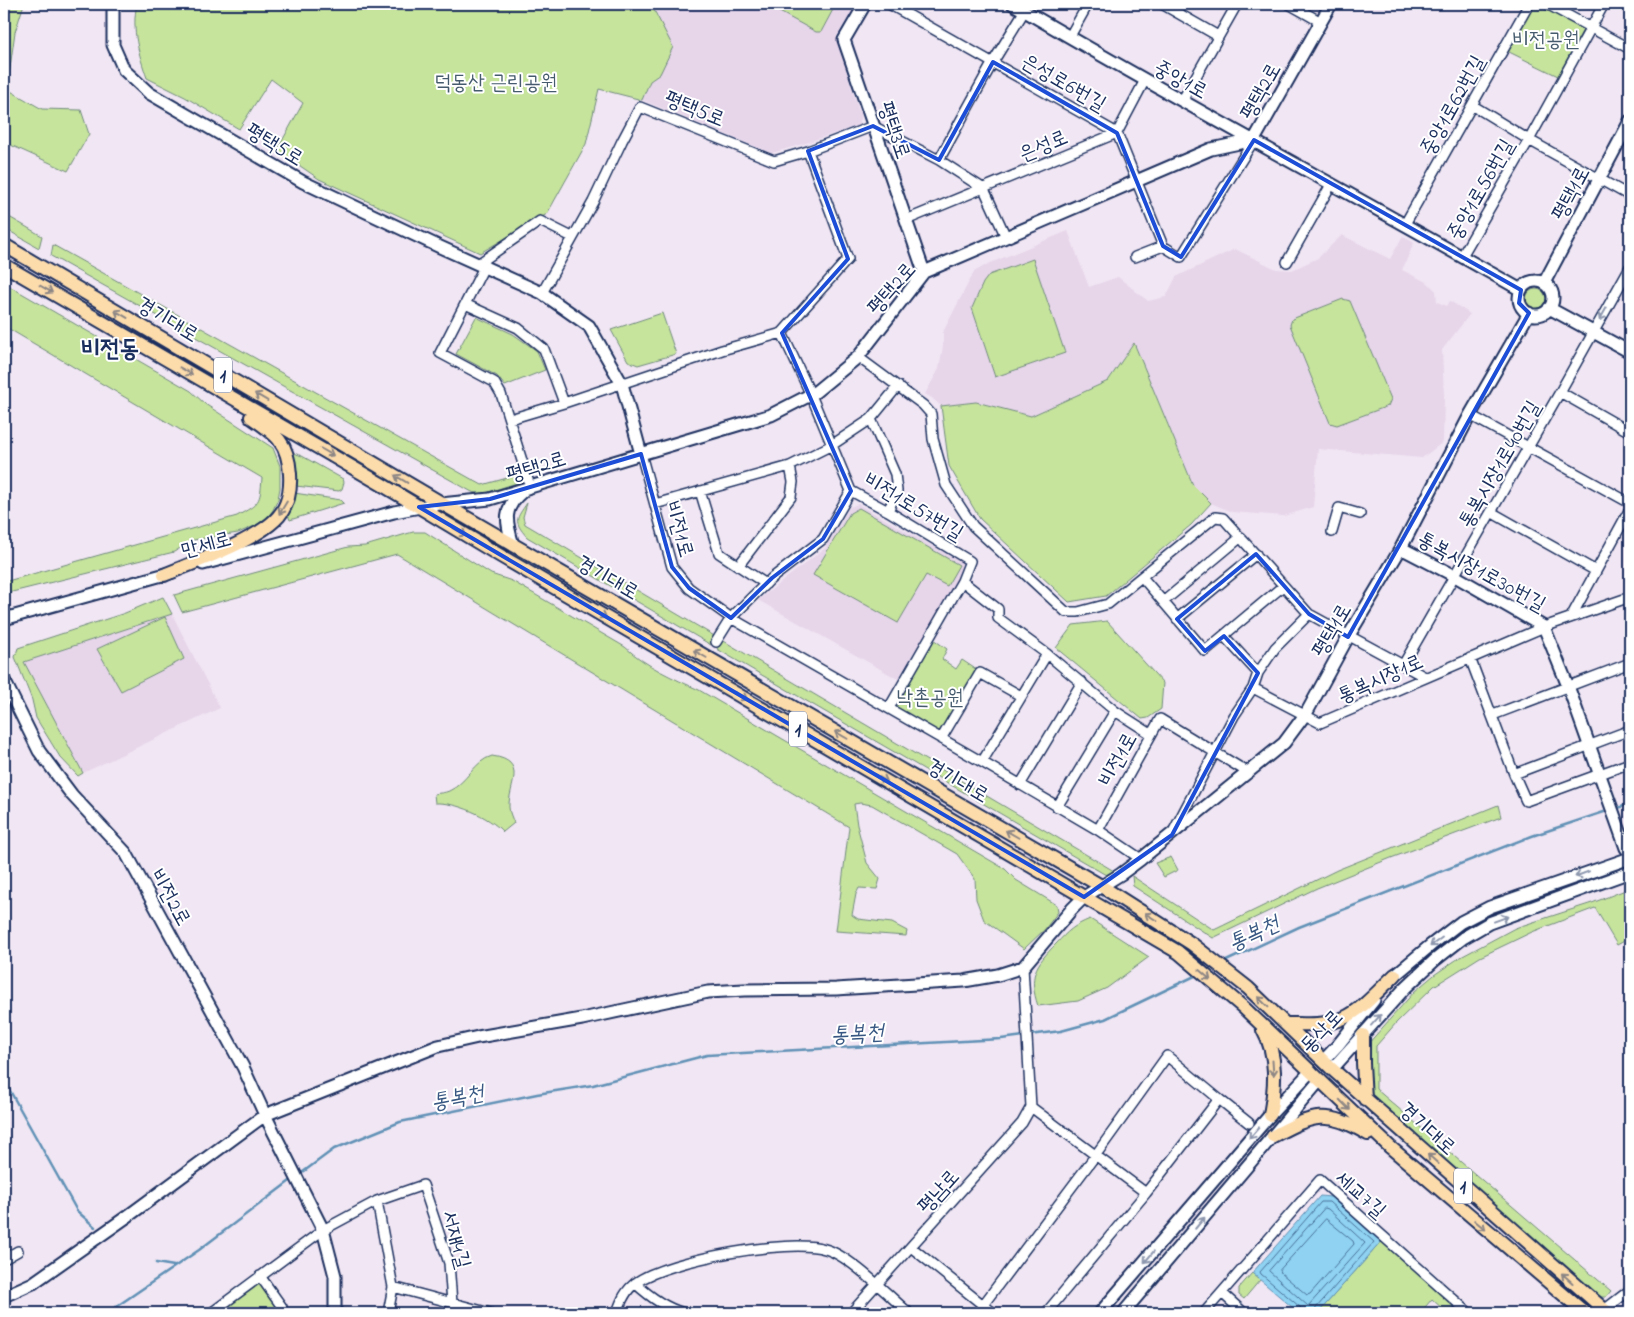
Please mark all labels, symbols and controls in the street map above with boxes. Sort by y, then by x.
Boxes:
park label: 비전공원 [1512,26,1580,56]
street label: 은성로6번길 [1015,47,1111,120]
street label: 중앙1로62번길 [1414,50,1494,162]
street label: 중앙1로 [1148,54,1212,108]
street label: 평택2로 [1234,58,1290,126]
park label: 덕동산 근린공원 [434,69,558,99]
street label: 평택5로 [660,84,729,136]
street label: 평택3로 [869,98,917,164]
street label: 평택5로 [239,117,309,175]
street label: 은성로 [1015,123,1073,171]
street label: 중앙1로56번길 [1441,134,1523,246]
street label: 평택1로 [1545,162,1598,226]
street label: 평택2로 [861,256,924,322]
one-way arrow [38,285,52,295]
street label: 경기대로 [130,290,204,351]
one-way arrow [1598,307,1608,321]
one-way arrow [115,309,129,319]
district label: 비전동 [81,333,139,368]
road number: 1 [214,358,232,392]
one-way arrow [179,366,193,376]
one-way arrow [255,391,269,401]
street label: 통복시장1로40번길 [1452,396,1549,534]
street label: 평택2로 [503,445,570,491]
one-way arrow [319,448,334,458]
street label: 비전1로57번길 [857,466,969,549]
one-way arrow [395,474,409,484]
street label: 비전1로 [656,498,700,561]
one-way arrow [278,500,288,514]
street label: 만세로 [178,525,235,567]
street label: 통복시장1로30번길 [1411,525,1551,621]
one-way arrow [453,528,467,538]
street label: 경기대로 [570,549,644,609]
street label: 평택1로 [1305,599,1360,663]
one-way arrow [593,610,607,620]
one-way arrow [694,648,708,658]
street label: 통복시장1로 [1333,648,1429,712]
park label: 낙촌공원 [896,684,964,714]
one-way arrow [733,691,748,701]
road number: 1 [789,712,807,746]
street label: 비전1로 [1092,728,1146,792]
one-way arrow [834,730,848,740]
street label: 경기대로 [920,752,994,812]
one-way arrow [874,773,888,783]
one-way arrow [1005,829,1019,839]
street label: 비전2로 [141,864,197,932]
one-way arrow [1575,870,1590,879]
water label: 통복천 [1223,908,1287,960]
one-way arrow [1145,912,1159,922]
one-way arrow [1493,914,1508,923]
one-way arrow [1429,936,1442,947]
one-way arrow [1199,970,1212,981]
one-way arrow [1256,996,1269,1008]
street label: 동삭로 [1294,1004,1351,1061]
one-way arrow [1370,1013,1382,1026]
water label: 통복천 [830,1018,887,1052]
one-way arrow [1269,1060,1278,1076]
water label: 통복천 [428,1078,489,1120]
street label: 경기대로 [1392,1096,1462,1163]
one-way arrow [1339,1099,1351,1111]
one-way arrow [1249,1126,1260,1139]
one-way arrow [1426,1153,1439,1165]
street label: 평남로 [911,1163,968,1221]
street label: 세교7길 [1327,1165,1392,1226]
road number: 1 [1454,1168,1472,1204]
street label: 서재4길 [433,1207,477,1272]
one-way arrow [1195,1217,1206,1230]
one-way arrow [1473,1219,1486,1230]
one-way arrow [1143,1250,1154,1263]
one-way arrow [1561,1272,1574,1284]

